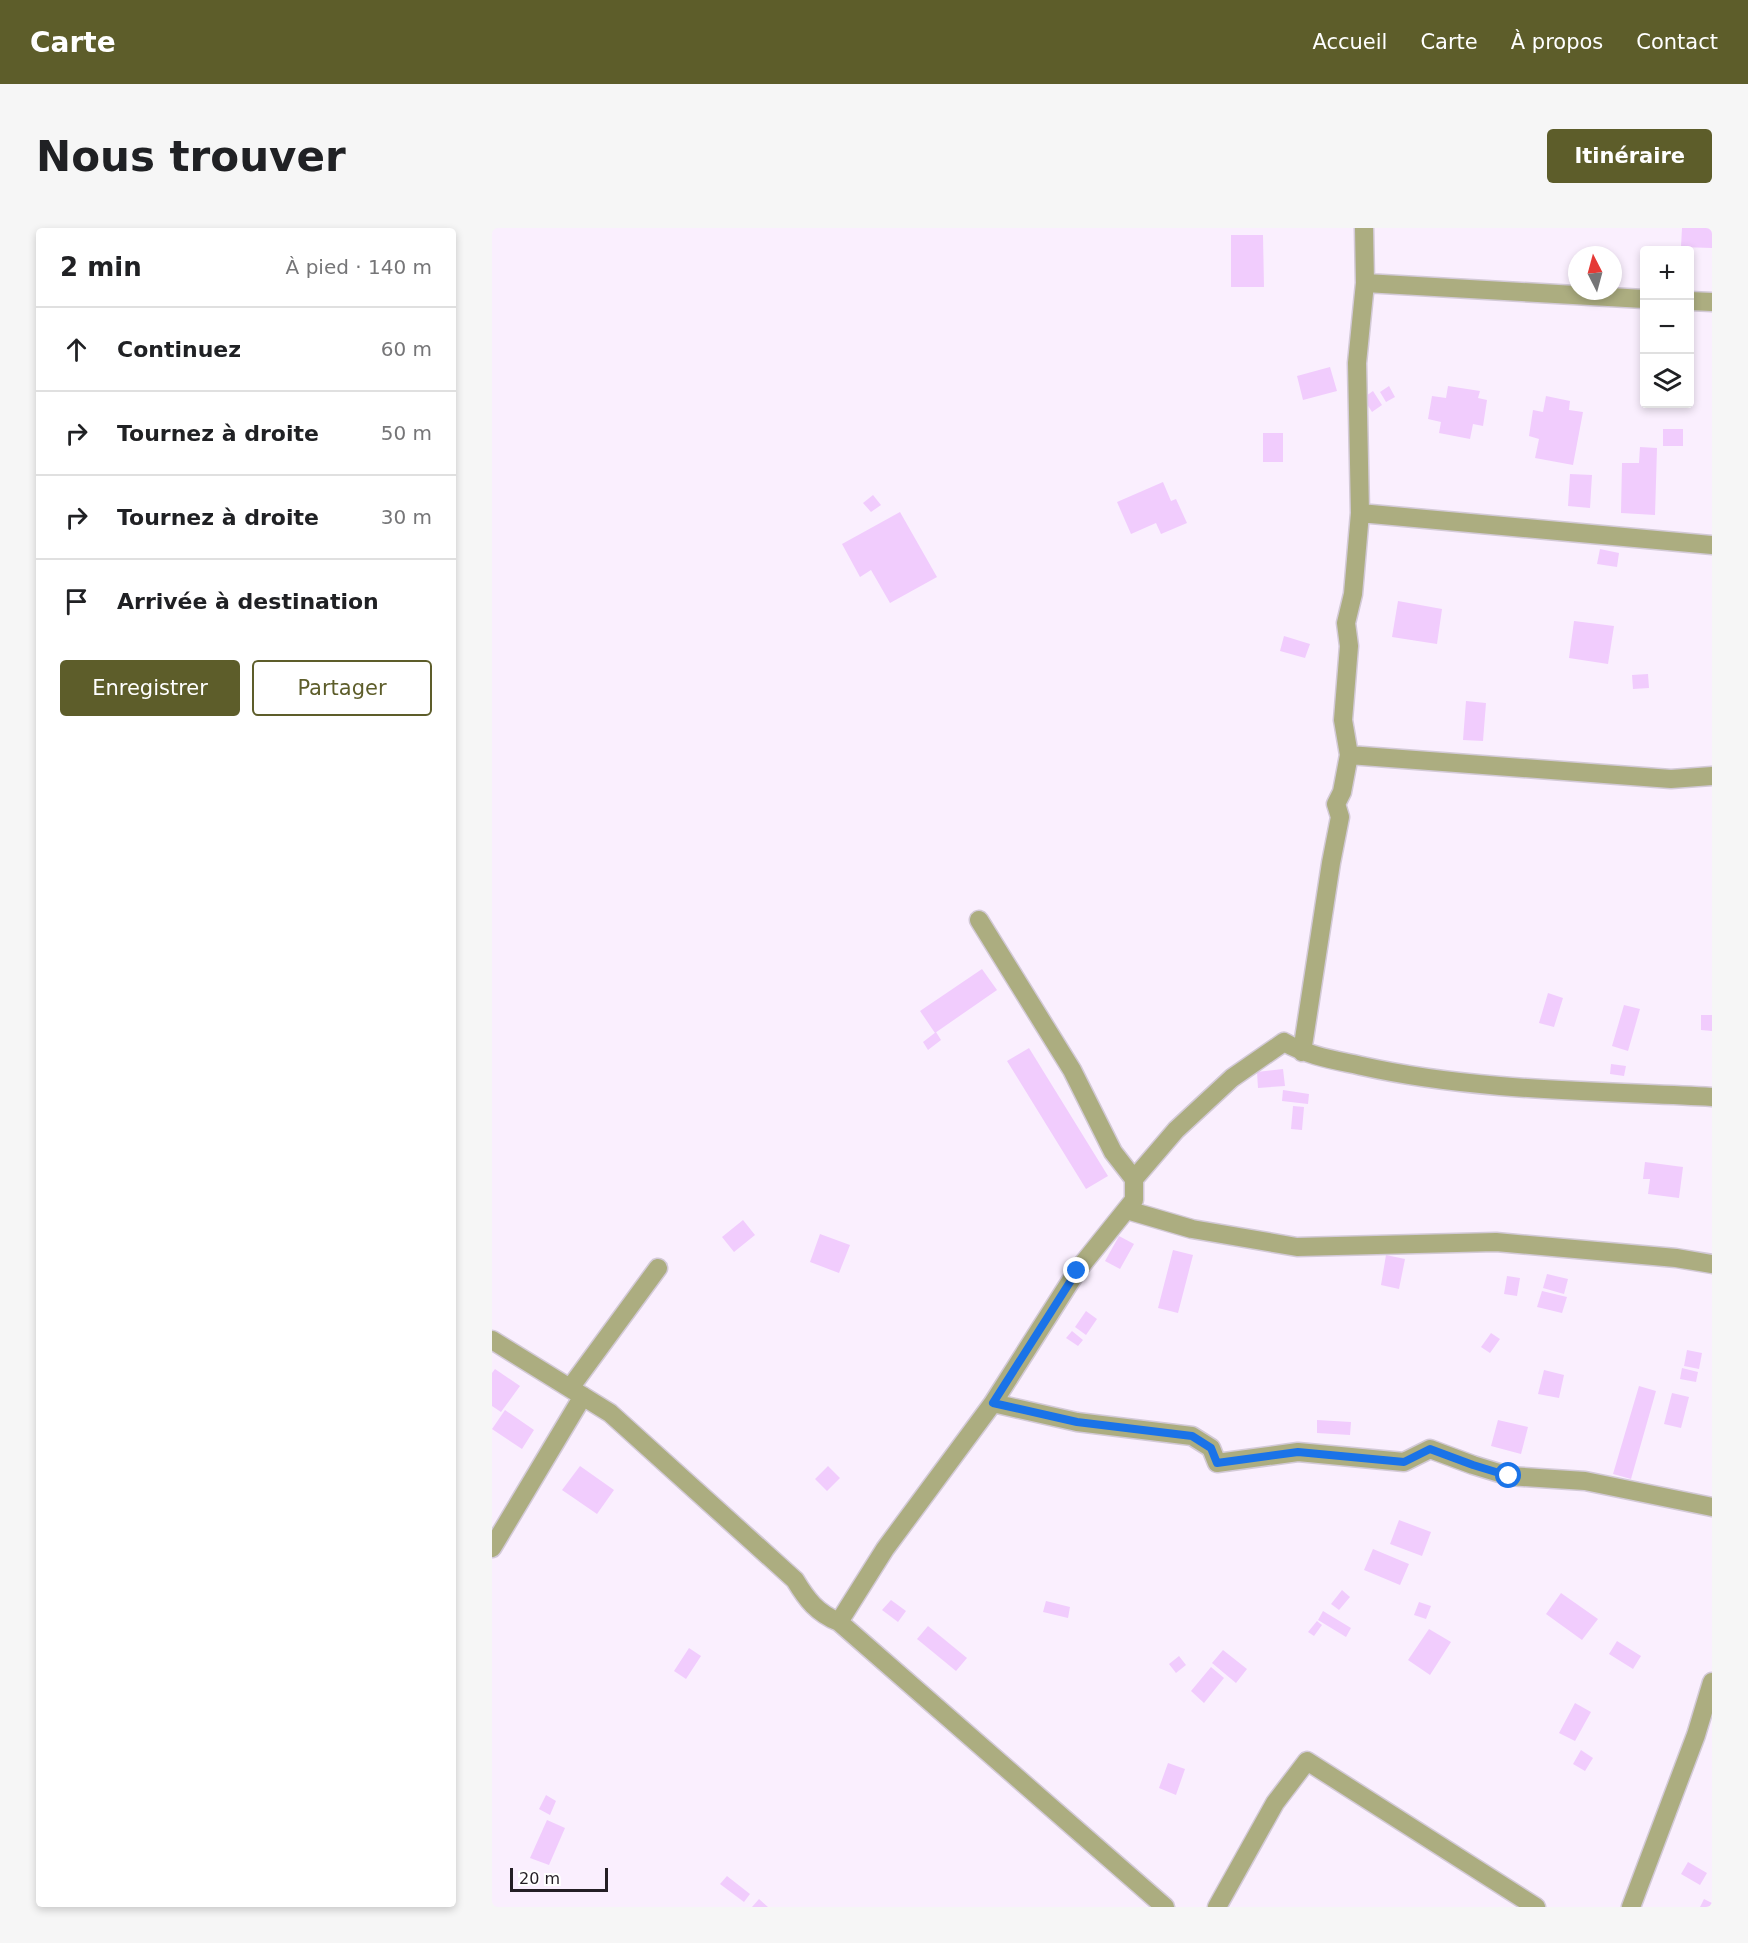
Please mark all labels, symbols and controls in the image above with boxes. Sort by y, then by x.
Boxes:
text: Carte [30,26,116,59]
text: Accueil [1312,30,1387,54]
text: Carte [1420,30,1478,54]
text: À propos [1511,30,1603,54]
text: Contact [1636,30,1718,54]
button: Itinéraire [1547,129,1712,183]
text: Nous trouver [36,132,346,181]
north arrow [1568,246,1622,300]
map controls [1640,246,1694,408]
button: + [1640,246,1694,300]
text: 2 min [60,252,142,282]
text: À pied · 140 m [286,255,432,279]
button: − [1640,300,1694,354]
icon: ahead [60,333,93,366]
text: Continuez [117,337,241,362]
text: 60 m [381,337,432,361]
button: layers [1640,354,1694,408]
icon: right [60,417,93,450]
text: Tournez à droite [117,421,319,446]
text: 50 m [381,421,432,445]
icon: right [60,501,93,534]
text: Tournez à droite [117,505,319,530]
text: 30 m [381,505,432,529]
icon: arrive [60,585,93,618]
text: Arrivée à destination [117,589,379,614]
button: Enregistrer [60,660,240,716]
button: Partager [252,660,432,716]
route end [1063,1257,1089,1283]
route start [1495,1462,1521,1488]
scale bar [510,1865,608,1892]
text: 20 m [519,1869,560,1888]

